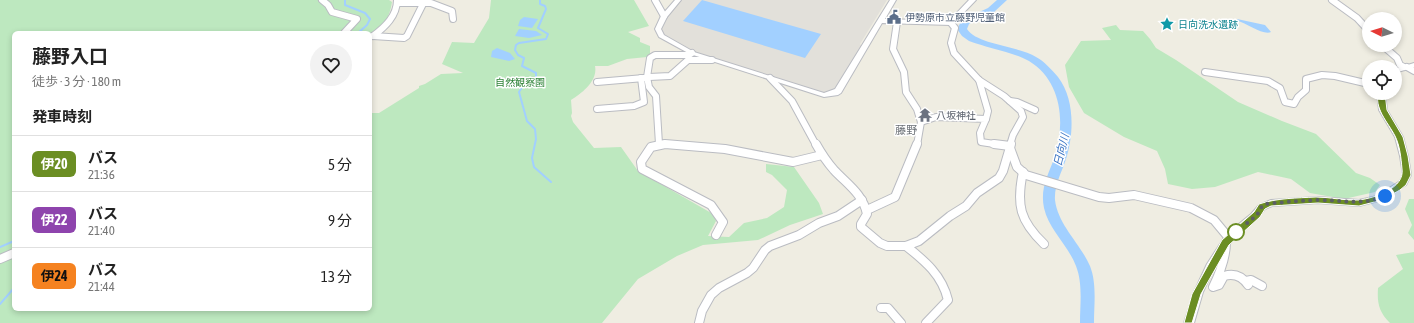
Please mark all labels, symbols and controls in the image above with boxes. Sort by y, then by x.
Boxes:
public building icon: 伊勢原市立藤野児童館 [886,9,902,25]
place label: 伊勢原市立藤野児童館 [905,12,1005,23]
north arrow [1362,12,1402,52]
map controls [1362,12,1402,100]
place icon: 日向洗水遺跡 [1159,16,1175,32]
place label: 日向洗水遺跡 [1178,19,1238,30]
button: heart [310,44,352,86]
text: 藤野入口 [32,45,108,67]
button: locate [1362,60,1402,100]
text: 徒歩 · 3 分 · 180 m [32,74,121,89]
park label: 自然観察園 [495,77,545,88]
temple icon: 八坂神社 [917,107,933,123]
text: 発車時刻 [32,108,92,125]
place label: 八坂神社 [936,110,976,121]
district label: 藤野 [895,124,917,136]
water label: 日向川 [1051,132,1071,167]
text: バス [88,149,118,166]
text: 伊20 [40,156,68,172]
text: 5 分 [328,156,352,173]
text: 21:36 [88,167,115,182]
your location [1375,186,1395,206]
text: バス [88,205,118,222]
text: 伊22 [40,212,68,228]
text: 9 分 [328,212,352,229]
text: 21:40 [88,223,115,238]
unlabelled marker [1227,223,1245,241]
text: バス [88,261,118,278]
text: 伊24 [40,268,68,284]
text: 13 分 [321,268,352,285]
text: 21:44 [88,279,115,294]

